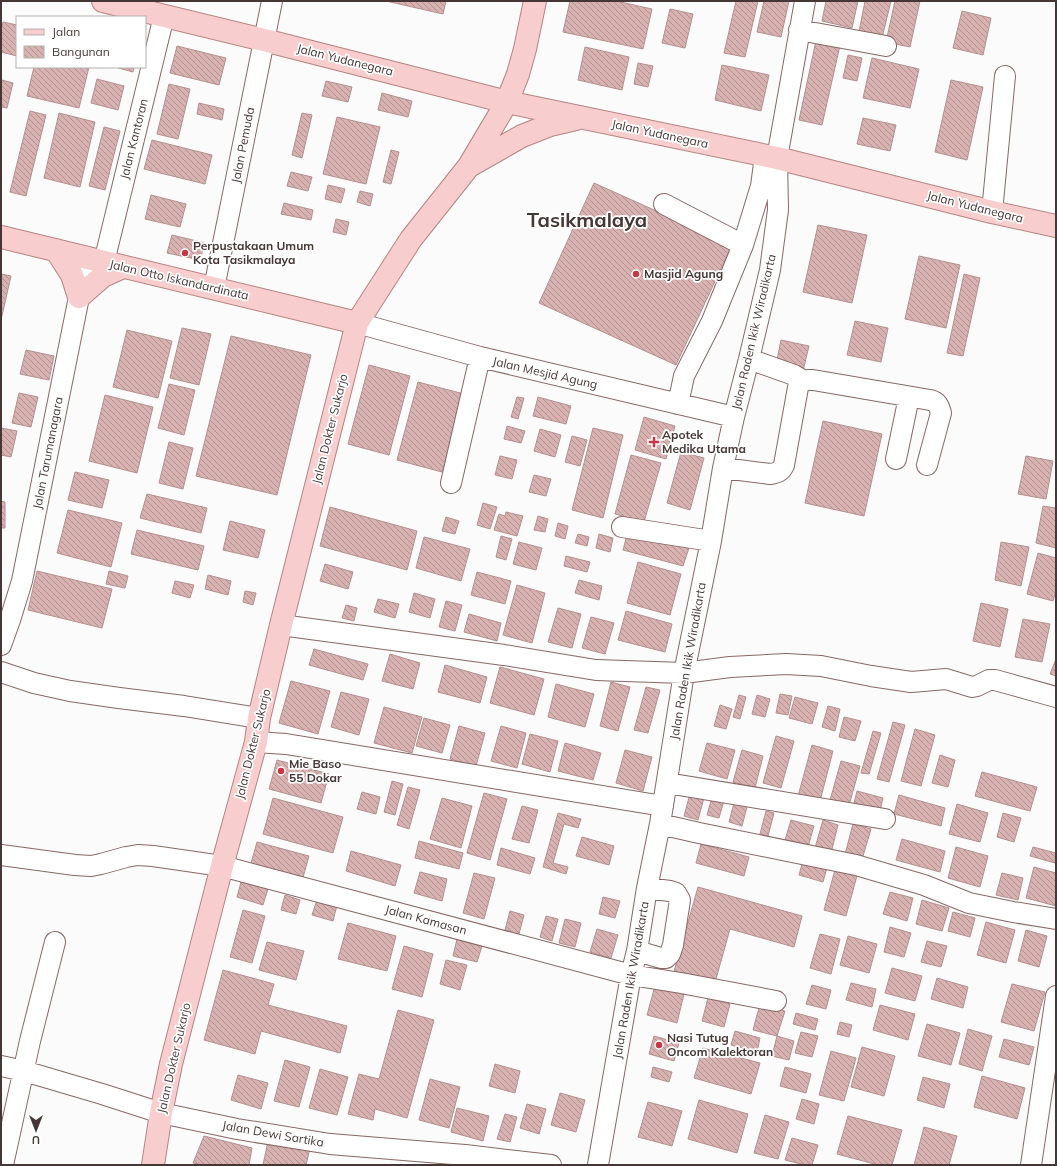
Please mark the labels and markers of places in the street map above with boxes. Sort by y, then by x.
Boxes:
place label: Perpustakaan Umum Kota Tasikmalaya [193,238,314,267]
marker: Perpustakaan Umum Kota Tasikmalaya [180,248,190,258]
place label: Masjid Agung [644,266,723,281]
marker: Masjid Agung [631,269,641,279]
place label: Apotek Medika Utama [662,427,746,456]
marker: Apotek Medika Utama [649,437,659,447]
place label: Mie Baso 55 Dokar [289,756,342,785]
marker: Mie Baso 55 Dokar [276,766,286,776]
place label: Nasi Tutug Oncom Kalektoran [667,1030,773,1059]
marker: Nasi Tutug Oncom Kalektoran [654,1040,664,1050]

